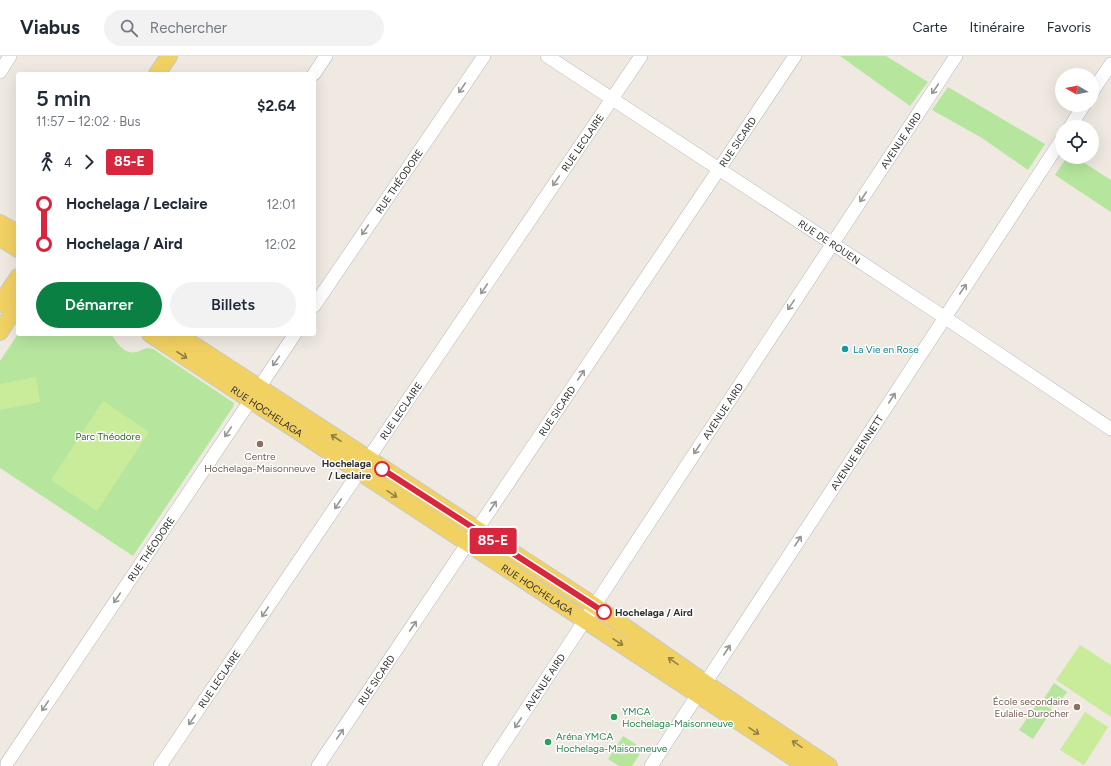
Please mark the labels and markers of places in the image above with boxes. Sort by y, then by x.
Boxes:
place label: La Vie en Rose [853,343,919,356]
marker: La Vie en Rose [840,344,850,354]
marker: Centre Hochelaga-Maisonneuve [255,439,265,449]
place label: Centre Hochelaga-Maisonneuve [204,450,316,475]
place label: Hochelaga / Leclaire [322,457,371,482]
marker: Hochelaga / Leclaire [374,461,390,477]
marker: Hochelaga / Aird [596,604,612,620]
place label: Hochelaga / Aird [615,606,693,619]
place label: École secondaire Eulalie-Durocher [993,695,1070,720]
marker: École secondaire Eulalie-Durocher [1072,702,1082,712]
place label: YMCA Hochelaga-Maisonneuve [622,705,734,730]
marker: YMCA Hochelaga-Maisonneuve [609,712,619,722]
place label: Aréna YMCA Hochelaga-Maisonneuve [556,730,668,755]
marker: Aréna YMCA Hochelaga-Maisonneuve [543,737,553,747]

